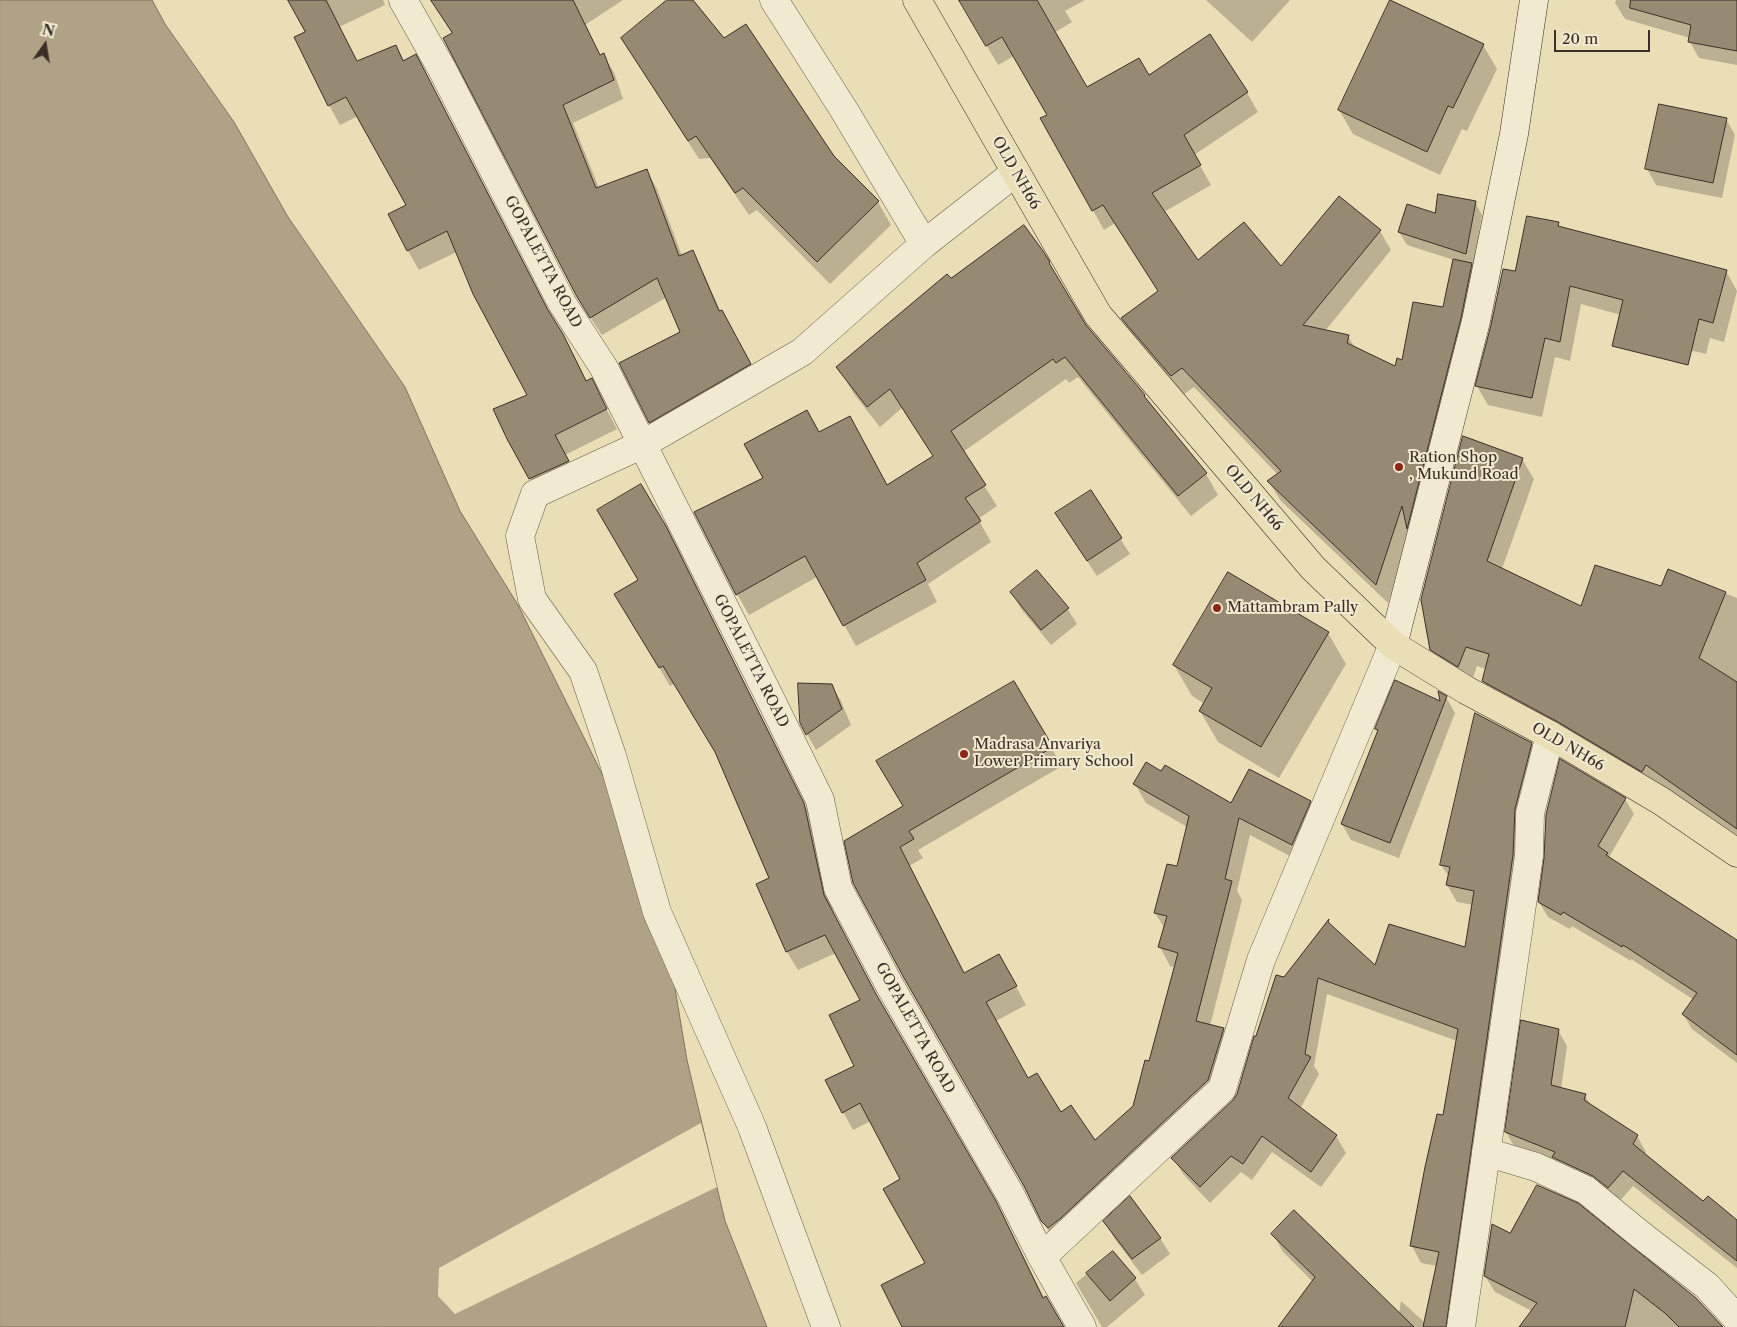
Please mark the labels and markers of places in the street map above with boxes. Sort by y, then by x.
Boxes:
place label: Ration Shop , Mukund Road [1409,449,1519,484]
marker: Ration Shop , Mukund Road [1393,461,1405,473]
place label: Mattambram Pally [1227,599,1358,617]
marker: Mattambram Pally [1211,602,1223,614]
place label: Madrasa Anvariya Lower Primary School [974,736,1134,771]
marker: Madrasa Anvariya Lower Primary School [958,748,970,760]

